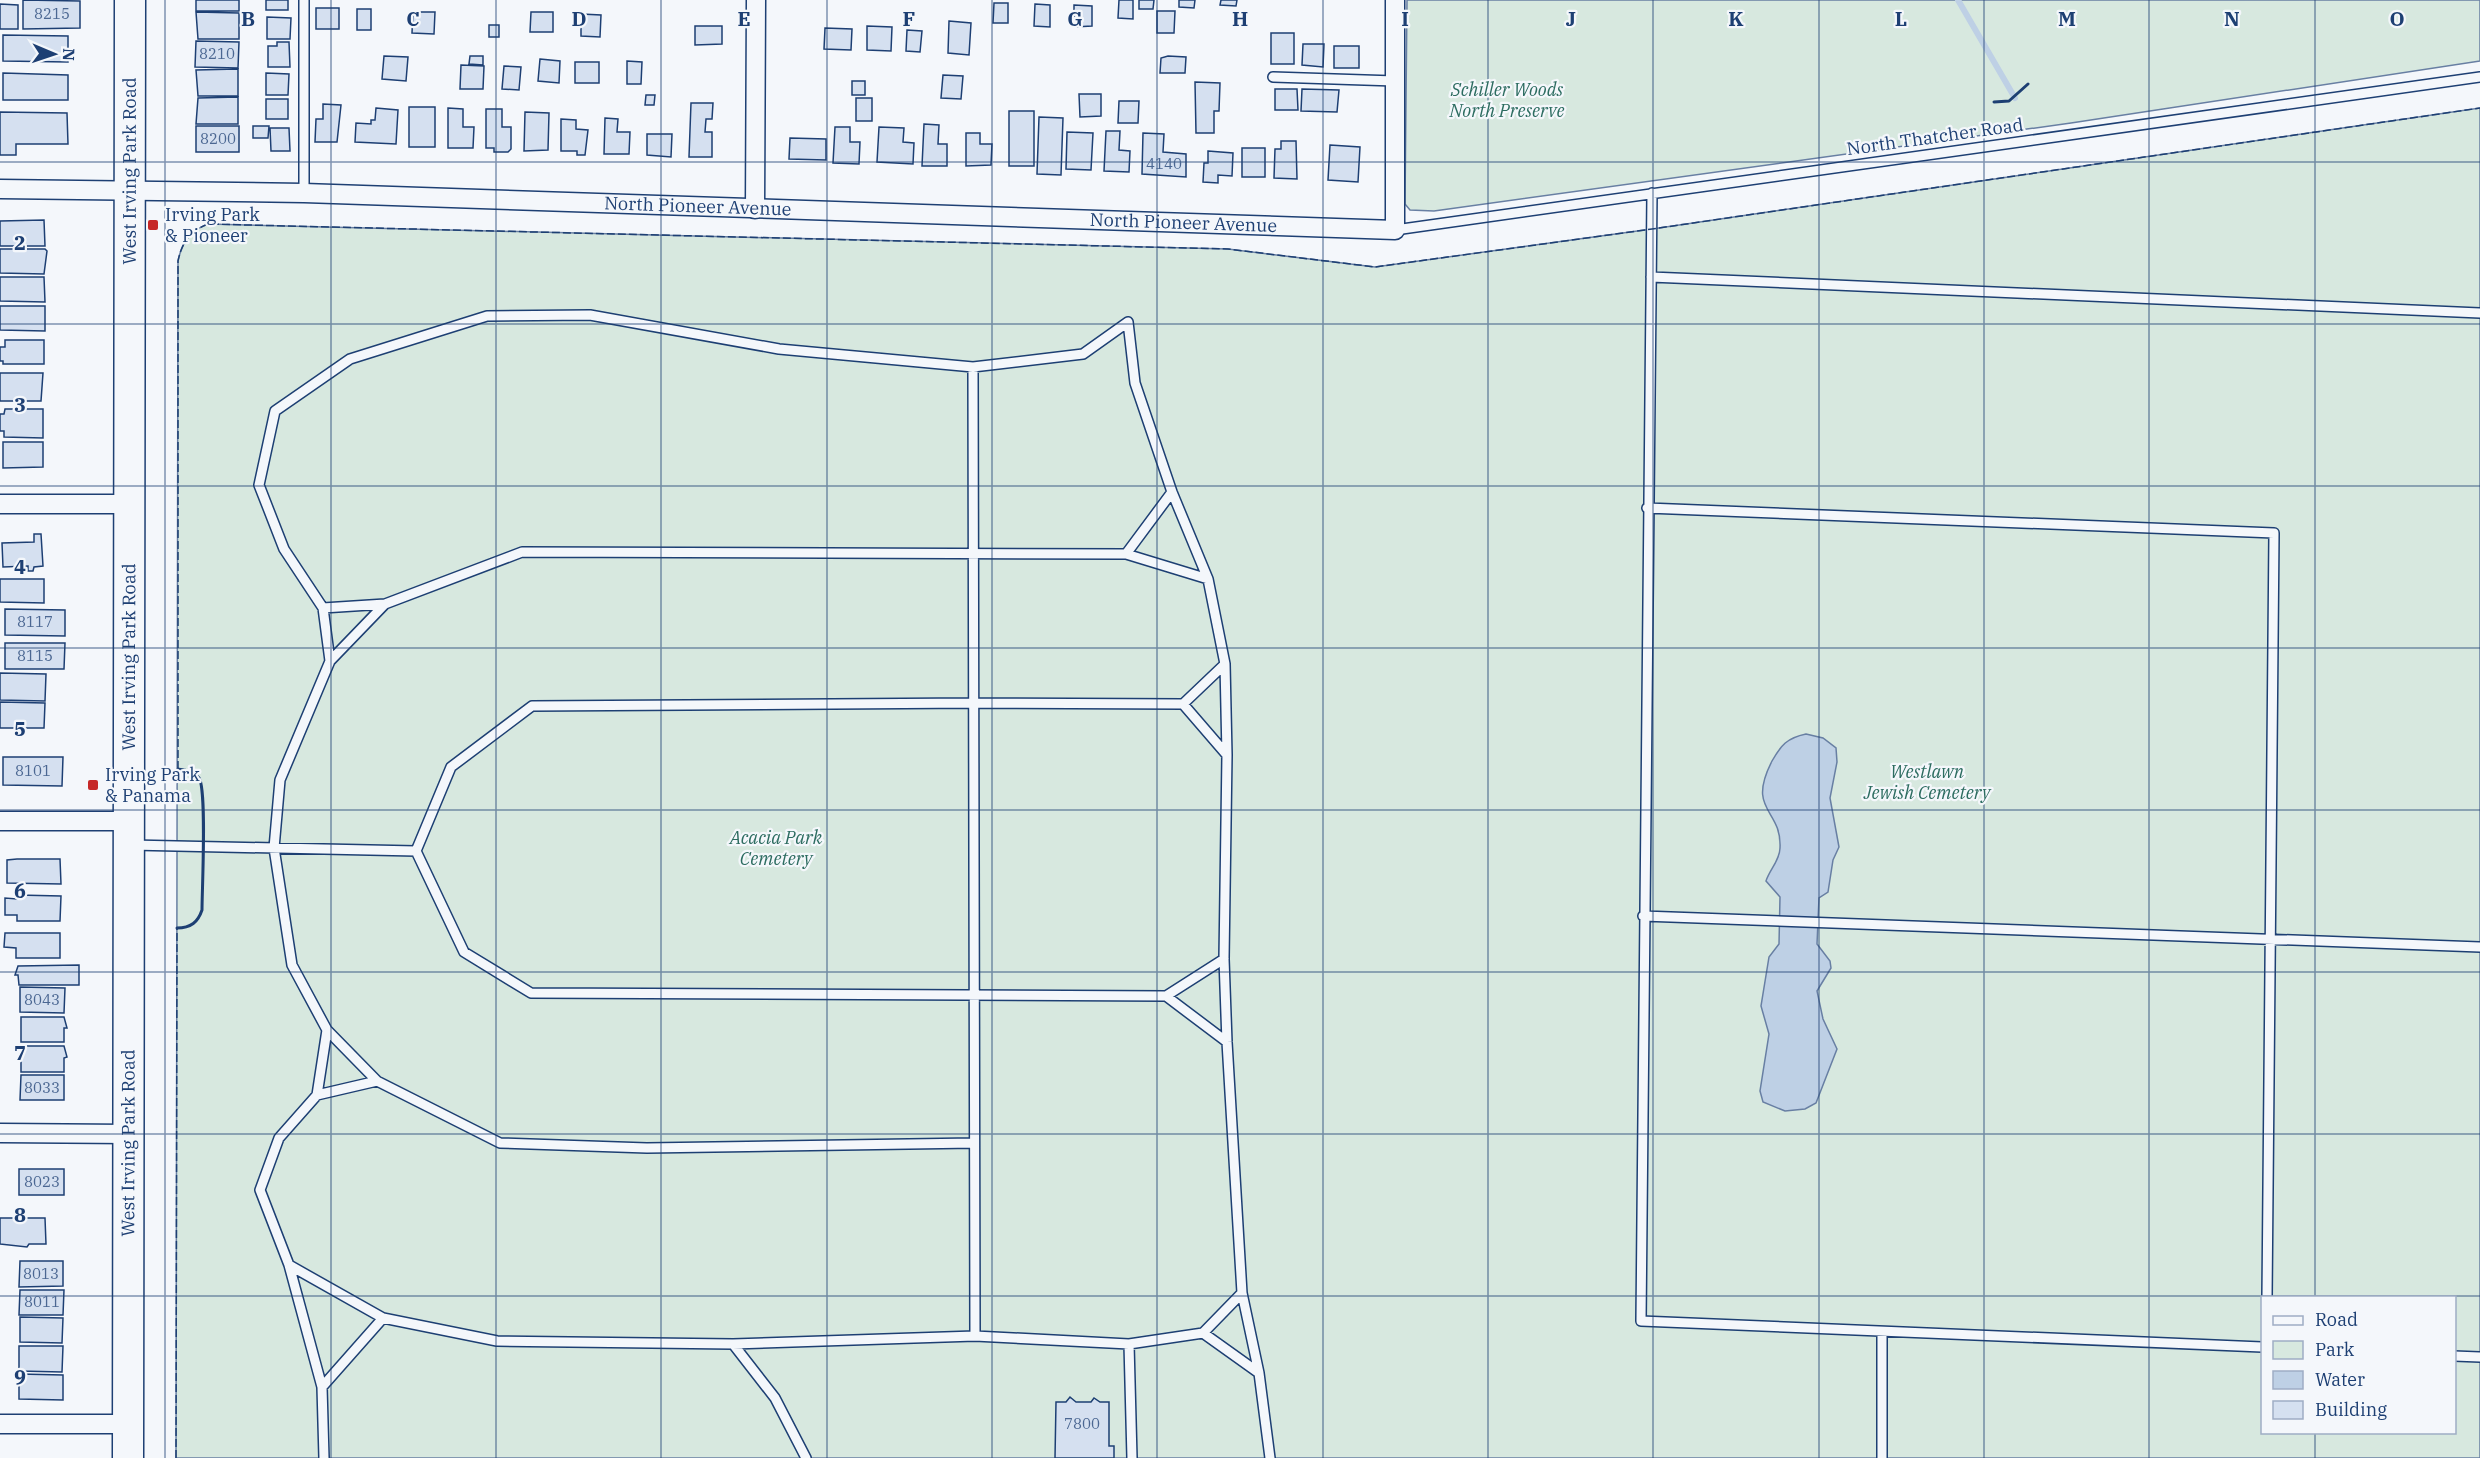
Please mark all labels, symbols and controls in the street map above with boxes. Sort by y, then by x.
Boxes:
house number: 8215 [34,4,70,23]
text: B [241,5,255,32]
text: C [406,5,420,32]
text: D [571,5,587,32]
text: E [737,5,751,32]
text: F [903,5,915,32]
text: G [1067,5,1083,32]
text: H [1232,5,1248,32]
text: I [1401,5,1409,32]
text: J [1566,5,1576,32]
text: K [1728,5,1744,32]
text: L [1895,5,1907,32]
text: M [2058,5,2076,32]
text: N [2224,5,2240,32]
text: O [2389,5,2405,32]
north arrow [24,24,84,84]
house number: 8210 [199,44,235,63]
text: N [59,48,79,61]
street label: West Irving Park Road [118,77,141,265]
park label: Schiller Woods North Preserve [1449,78,1564,122]
street label: North Thatcher Road [1845,113,2025,160]
house number: 8200 [200,129,236,148]
house number: 4140 [1146,154,1182,173]
street label: North Pioneer Avenue [604,191,792,221]
place label: Irving Park & Pioneer [165,203,260,247]
street label: North Pioneer Avenue [1089,208,1278,237]
marker: Irving Park & Pioneer [146,218,160,232]
text: 2 [14,229,26,256]
text: 3 [14,391,26,418]
text: 4 [14,553,26,580]
street label: West Irving Park Road [117,563,140,751]
house number: 8117 [17,612,53,631]
house number: 8115 [17,646,53,665]
text: 5 [14,715,26,742]
park label: Westlawn Jewish Cemetery [1863,760,1992,804]
house number: 8101 [15,761,51,780]
place label: Irving Park & Panama [105,763,200,807]
marker: Irving Park & Panama [86,778,100,792]
park label: Acacia Park Cemetery [729,826,823,870]
text: 6 [14,877,26,904]
house number: 8043 [24,990,60,1009]
text: 7 [14,1039,26,1066]
street label: West Irving Park Road [116,1049,140,1237]
house number: 8033 [24,1078,60,1097]
house number: 8023 [24,1172,60,1191]
text: 8 [14,1201,26,1228]
house number: 8013 [23,1264,59,1283]
house number: 8011 [24,1292,60,1311]
legend [2261,1296,2456,1434]
text: Road [2315,1308,2358,1331]
text: Park [2315,1338,2355,1361]
text: 9 [14,1363,26,1390]
text: Water [2315,1368,2365,1391]
text: Building [2315,1398,2387,1421]
house number: 7800 [1064,1414,1100,1433]

